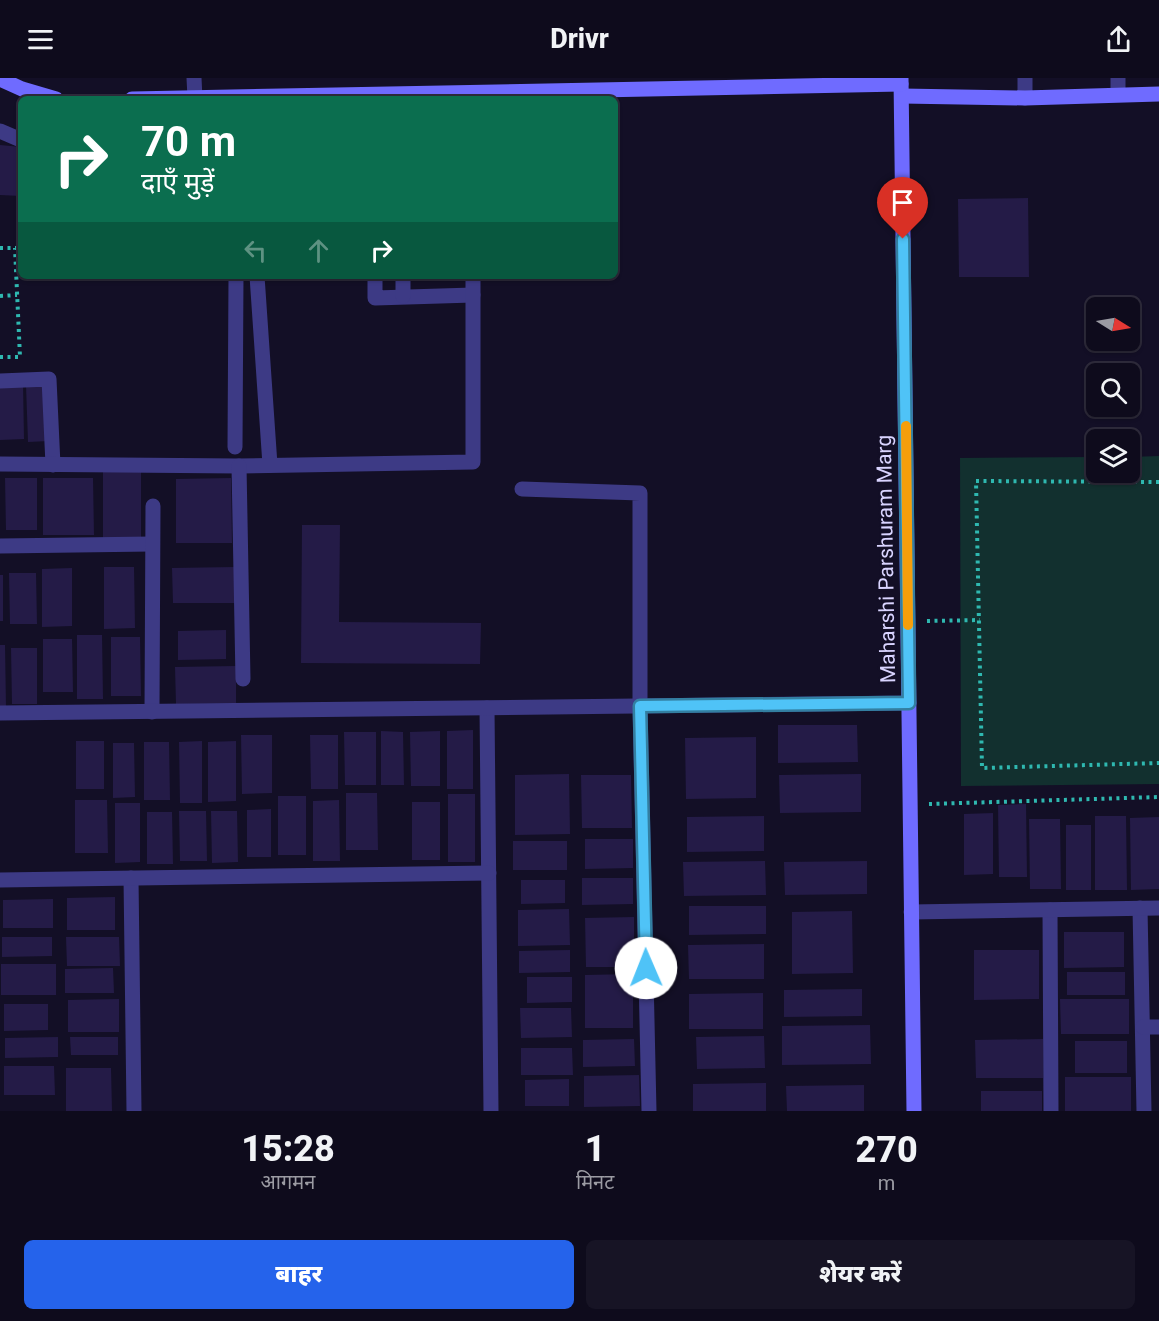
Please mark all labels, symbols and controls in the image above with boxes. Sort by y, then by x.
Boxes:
icon: menu [24,23,57,56]
text: Drivr [550,23,609,55]
icon: share [1102,23,1135,56]
text: 70 m [141,117,236,166]
icon: right [42,120,120,198]
text: दाएँ मुड़ें [141,167,215,199]
pin [877,177,928,239]
icon: arrive [886,186,919,219]
icon: left [239,234,272,267]
icon: ahead [302,234,335,267]
icon: right [365,234,398,267]
north arrow [1086,297,1140,351]
map controls [1086,297,1140,483]
button: search [1086,363,1140,417]
button: layers [1086,429,1140,483]
street label: Maharshi Parshuram Marg [872,435,900,683]
position arrow [614,936,678,1000]
text: 15:28 [241,1128,335,1170]
text: 1 [585,1128,606,1170]
text: 270 [856,1129,918,1171]
text: आगमन [261,1170,315,1194]
text: मिनट [576,1170,614,1194]
text: m [878,1171,895,1195]
button: बाहर [24,1240,574,1309]
button: शेयर करें [586,1240,1135,1309]

